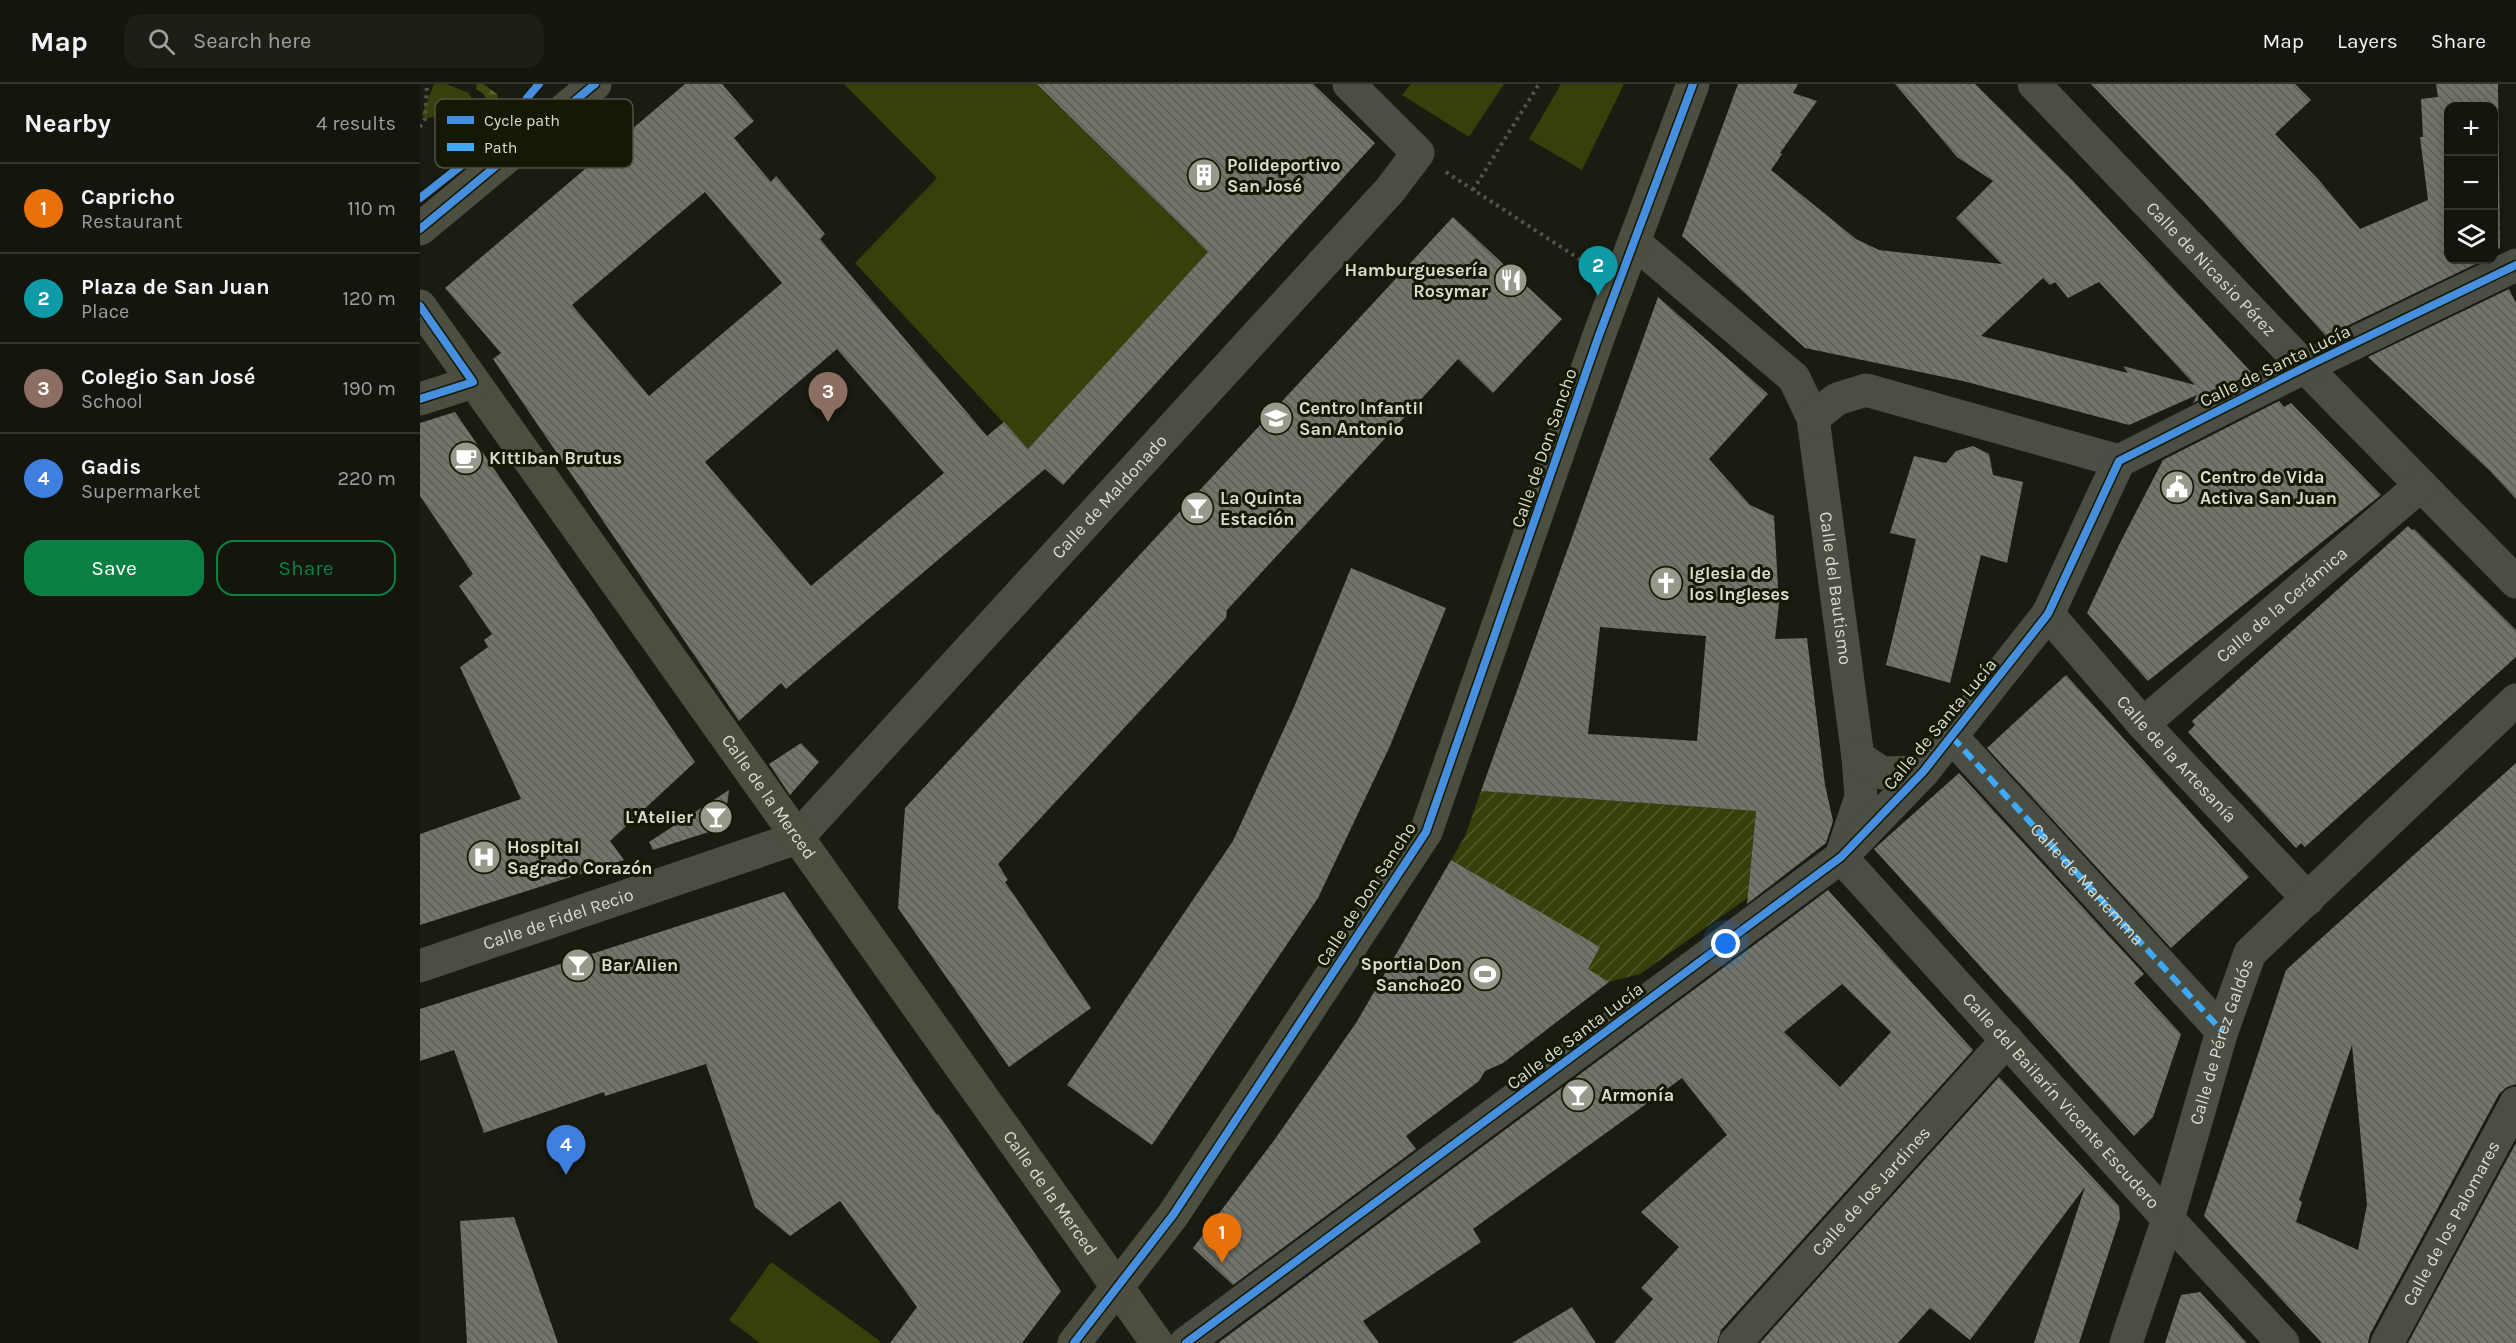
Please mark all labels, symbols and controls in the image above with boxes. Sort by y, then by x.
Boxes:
search box [124,14,544,68]
text: Map [30,25,88,58]
icon: search [145,25,178,58]
text: Search here [193,28,311,54]
text: Map [2262,29,2304,53]
text: Layers [2337,29,2398,53]
text: Share [2431,29,2486,53]
legend [435,99,633,168]
map controls [2444,102,2498,264]
button: + [2444,102,2498,156]
text: Nearby [24,108,111,139]
text: Cycle path [484,111,560,130]
text: 4 results [316,112,396,135]
text: Path [484,138,517,157]
place label: Polideportivo San José [1227,154,1340,197]
button: − [2444,156,2498,210]
building icon: Polideportivo San José [1186,157,1222,193]
text: Capricho [81,184,175,210]
text: 1 [40,197,47,220]
text: 110 m [347,197,396,220]
street label: Calle de Nicasio Pérez [2141,197,2281,341]
text: Restaurant [81,210,183,233]
button: layers [2444,210,2498,264]
pin: 2 [1578,246,1618,296]
place label: Hamburguesería Rosymar [1345,259,1488,302]
restaurant icon: Hamburguesería Rosymar [1493,262,1529,298]
text: Plaza de San Juan [81,274,270,300]
text: 2 [37,287,50,310]
text: 120 m [342,287,396,310]
text: Place [81,300,129,323]
street label: Calle de Santa Lucía [2196,320,2354,412]
text: Colegio San José [81,364,255,390]
street label: Calle de Don Sancho [1506,365,1582,531]
pin: 3 [808,372,848,422]
text: 3 [37,377,50,400]
text: 190 m [342,377,396,400]
text: School [81,390,143,413]
place label: Centro Infantil San Antonio [1299,397,1424,440]
school or university icon: Centro Infantil San Antonio [1258,400,1294,436]
street label: Calle de Maldonado [1047,430,1172,563]
cafe icon: Kittiban Brutus [448,440,484,476]
place label: Kittiban Brutus [489,447,622,469]
text: Gadis [81,454,141,480]
place label: Centro de Vida Activa San Juan [2200,466,2337,509]
text: 4 [38,467,49,490]
text: 220 m [337,467,396,490]
public building icon: Centro de Vida Activa San Juan [2159,469,2195,505]
text: Supermarket [81,480,200,503]
place label: La Quinta Estación [1220,487,1302,530]
bar icon: La Quinta Estación [1179,490,1215,526]
street label: Calle del Bautismo [1815,510,1857,666]
button: Save [24,540,204,596]
button: Share [216,540,396,596]
street label: Calle de la Cerámica [2212,542,2352,667]
place label: Iglesia de los Ingleses [1689,562,1789,605]
church icon: Iglesia de los Ingleses [1648,565,1684,601]
street label: Calle de Santa Lucía [1878,654,2002,794]
street label: Calle de la Artesanía [2112,691,2241,828]
street label: Calle de la Merced [717,730,821,864]
bar icon: L'Atelier [698,799,734,835]
place label: L'Atelier [625,806,693,828]
street label: Calle de Don Sancho [1311,818,1421,970]
street label: Calle de Mariemma [2026,818,2149,950]
place label: Hospital Sagrado Corazón [507,836,652,879]
hospital icon: Hospital Sagrado Corazón [466,839,502,875]
street label: Calle de Fidel Recio [480,883,636,955]
your location [1711,929,1740,958]
bar icon: Bar Alien [560,947,596,983]
place label: Sportia Don Sancho20 [1360,953,1462,996]
place label: Bar Alien [601,954,678,976]
sports icon: Sportia Don Sancho20 [1467,956,1503,992]
street label: Calle de Pérez Galdós [2185,956,2258,1127]
street label: Calle de Santa Lucía [1502,977,1648,1095]
street label: Calle del Bailarín Vicente Escudero [1958,988,2164,1213]
bar icon: Armonía [1560,1077,1596,1113]
place label: Armonía [1601,1084,1674,1106]
street label: Calle de los Jardines [1807,1122,1935,1261]
pin: 4 [546,1126,586,1175]
street label: Calle de la Merced [998,1126,1102,1260]
street label: Calle de los Palomares [2398,1137,2505,1310]
pin: 1 [1202,1214,1242,1263]

